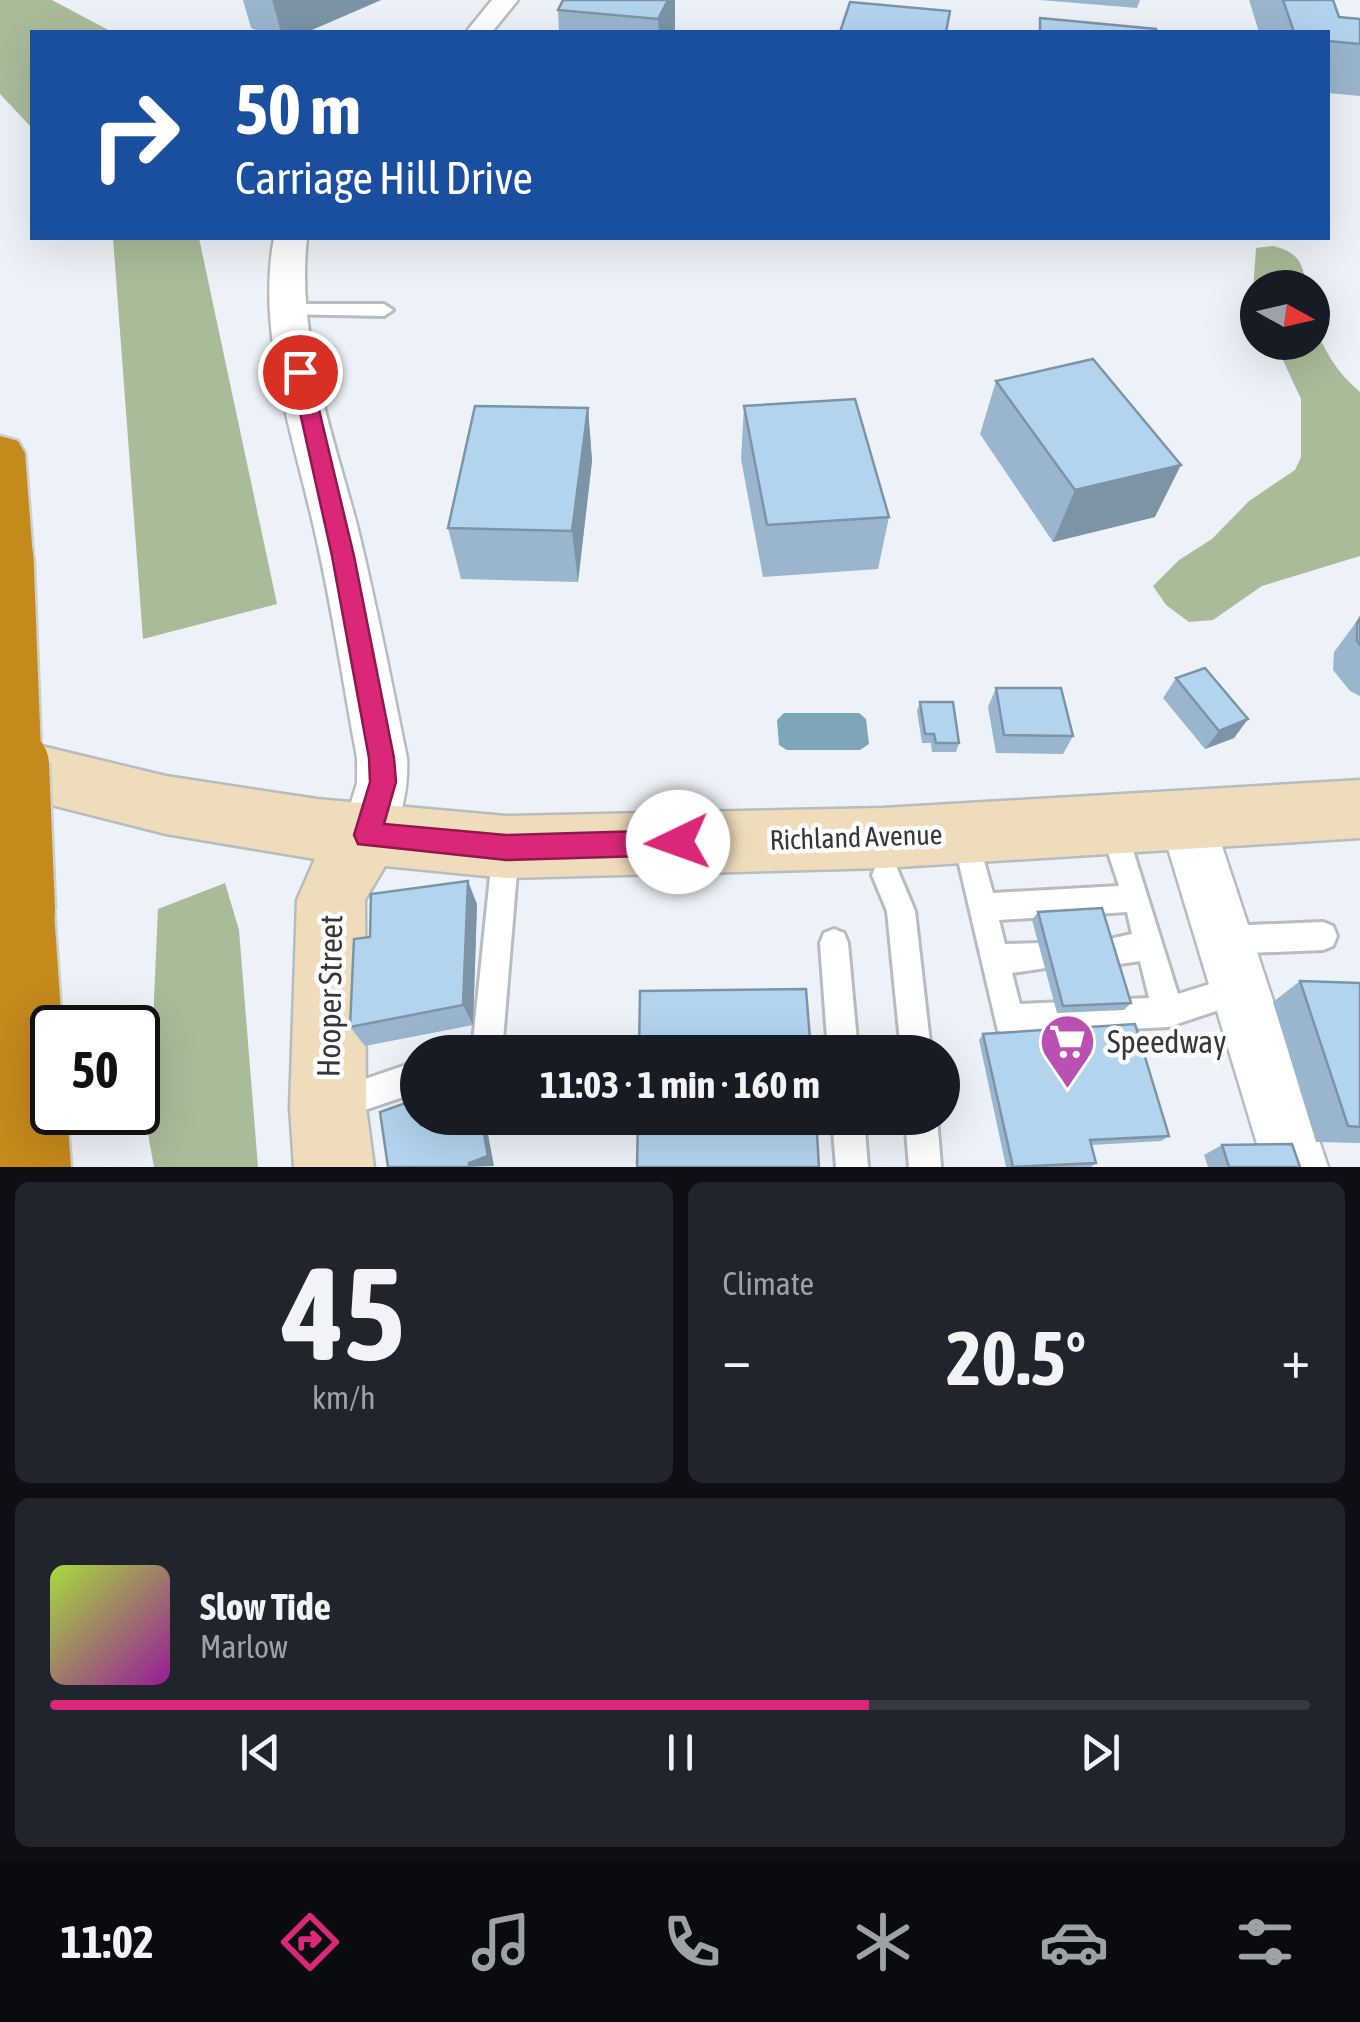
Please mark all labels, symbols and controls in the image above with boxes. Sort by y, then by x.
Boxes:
text: 50 m [235,69,361,149]
icon: right [70,70,200,200]
text: Carriage Hill Drive [235,152,533,204]
north arrow [1240,270,1330,360]
map controls [1240,270,1330,360]
pin [258,330,343,415]
icon: arrive [273,345,328,400]
position arrow [626,790,730,894]
street label: Richland Avenue [769,818,943,856]
street label: Hooper Street [310,914,349,1078]
speed limit sign: 50 [30,1005,160,1135]
supermarket icon: Speedway [1038,1012,1098,1091]
place label: Speedway [1107,1023,1226,1060]
text: 11:03 · 1 min · 160 m [540,1063,820,1106]
text: 45 [283,1239,405,1388]
text: Climate [723,1265,814,1302]
text: 20.5° [946,1315,1086,1401]
text: − [723,1327,751,1390]
text: + [1281,1327,1310,1390]
text: km/h [312,1379,375,1416]
text: Slow Tide [200,1585,331,1628]
text: Marlow [200,1628,288,1665]
icon: previous [233,1725,288,1780]
icon: pause [653,1725,708,1780]
icon: next [1073,1725,1128,1780]
icon: directions [275,1907,345,1977]
icon: music [466,1907,536,1977]
icon: phone [657,1907,727,1977]
icon: climate [848,1907,918,1977]
icon: car [1039,1907,1109,1977]
icon: filters [1230,1907,1300,1977]
text: 11:02 [60,1916,154,1968]

